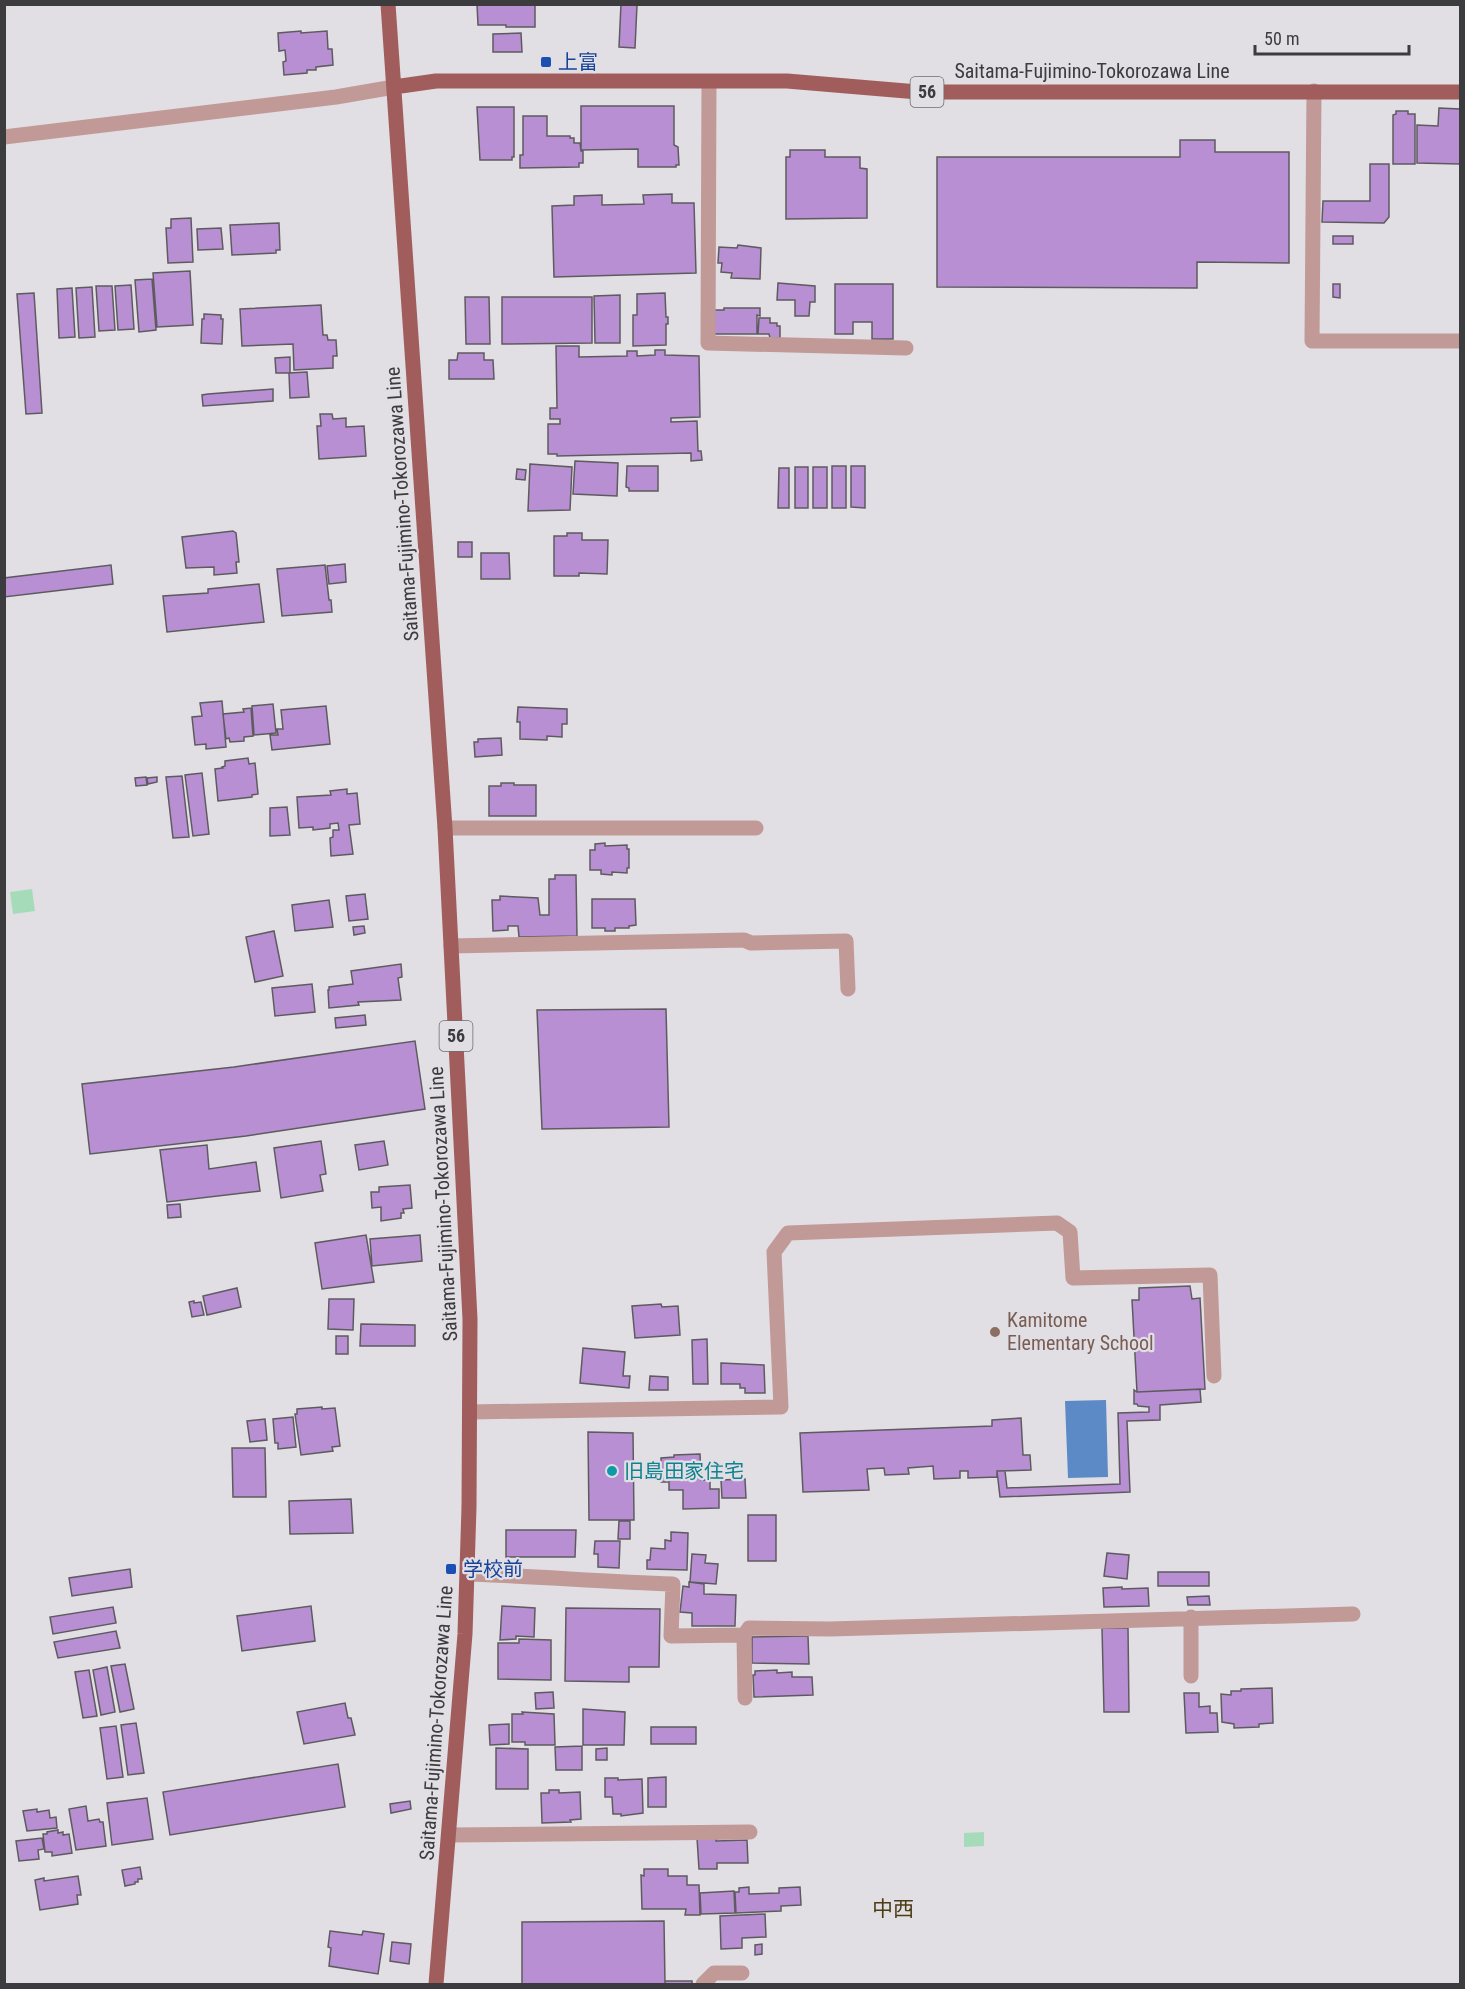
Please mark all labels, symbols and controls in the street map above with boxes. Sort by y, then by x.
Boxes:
scale bar [1255,18,1410,56]
text: 50 m [1264,28,1299,49]
place label: 上富 [558,50,598,74]
marker: 上富 [539,55,553,69]
street label: Saitama-Fujimino-Tokorozawa Line [954,59,1230,83]
road number: 56 [910,77,944,107]
street label: Saitama-Fujimino-Tokorozawa Line [380,366,424,642]
road number: 56 [440,1021,472,1051]
street label: Saitama-Fujimino-Tokorozawa Line [424,1066,462,1342]
place label: Kamitome Elementary School [1007,1308,1154,1355]
marker: Kamitome Elementary School [988,1325,1002,1339]
place label: 旧島田家住宅 [624,1459,744,1483]
marker: 旧島田家住宅 [605,1464,619,1478]
place label: 学校前 [463,1557,523,1581]
marker: 学校前 [444,1562,458,1576]
street label: Saitama-Fujimino-Tokorozawa Line [414,1585,458,1861]
district label: 中西 [872,1897,914,1921]

